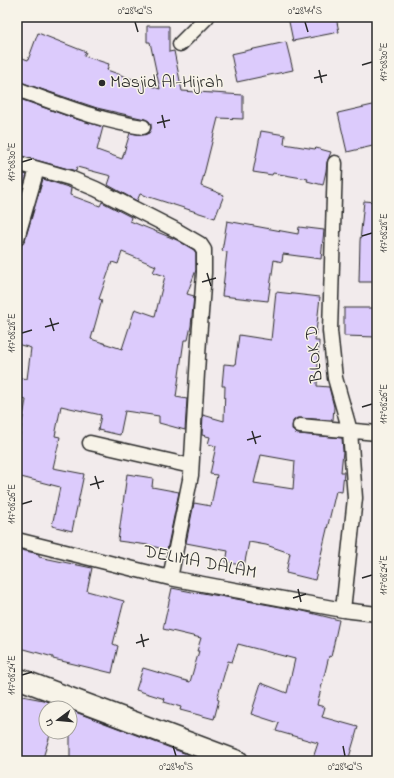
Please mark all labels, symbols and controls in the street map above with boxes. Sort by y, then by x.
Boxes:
text: 0°28'42"S [118,4,153,19]
text: 0°28'44"S [288,4,322,19]
text: 117°08'30"E [377,42,392,82]
place label: Masjid Al-Hijrah [110,70,223,96]
marker: Masjid Al-Hijrah [97,78,107,88]
text: 117°08'30"E [5,142,20,182]
text: 117°08'28"E [377,213,392,253]
text: 117°08'28"E [5,313,20,353]
street label: BLOK D [299,324,331,385]
text: 117°08'26"E [377,384,392,424]
text: 117°08'26"E [5,484,20,524]
street label: DELIMA DALAM [140,539,259,587]
text: 117°08'24"E [377,555,392,595]
text: 117°08'24"E [5,655,20,695]
north arrow [38,700,78,740]
text: U [41,717,58,728]
text: 0°28'40"S [159,760,194,775]
text: 0°28'42"S [328,760,363,775]

